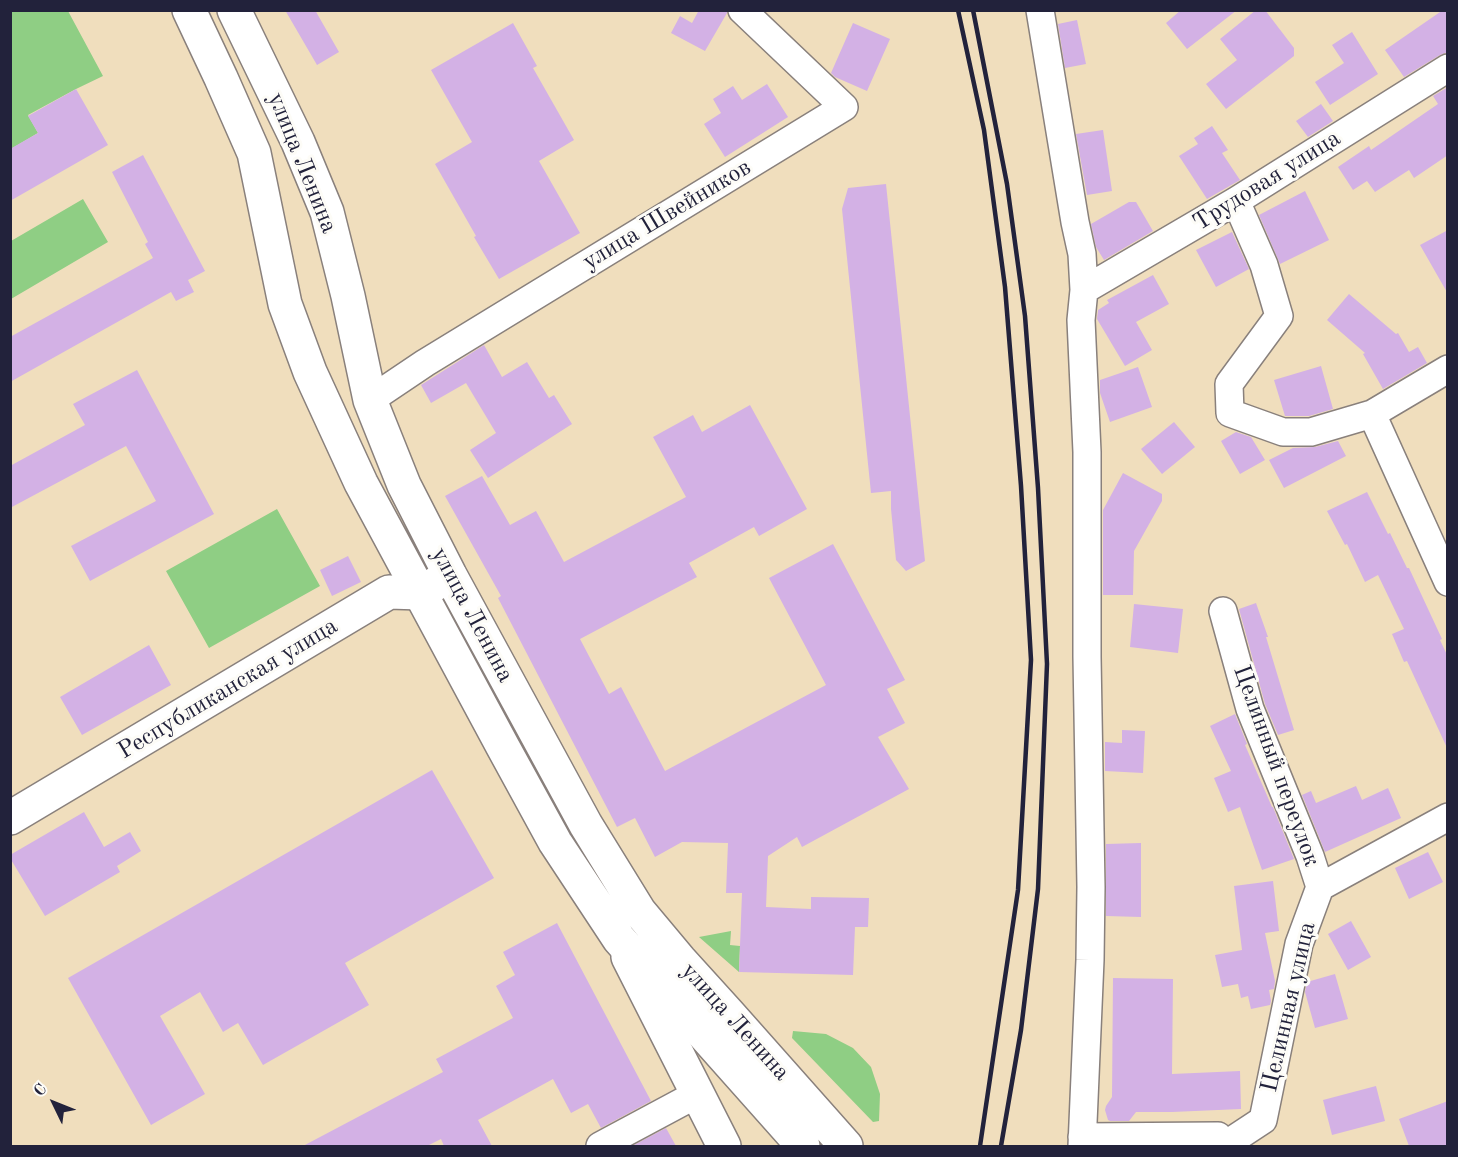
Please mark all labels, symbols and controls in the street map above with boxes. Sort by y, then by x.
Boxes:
street label: улица Ленина [261,89,343,237]
street label: Трудовая улица [1188,124,1346,238]
street label: улица Швейников [577,153,757,277]
street label: улица Ленина [424,543,520,687]
street label: Республиканская улица [113,612,343,766]
street label: Целинный переулок [1226,661,1326,871]
street label: Целинная улица [1255,919,1323,1095]
street label: улица Ленина [674,957,796,1087]
north arrow [24,1073,84,1133]
text: С [31,1081,50,1100]

